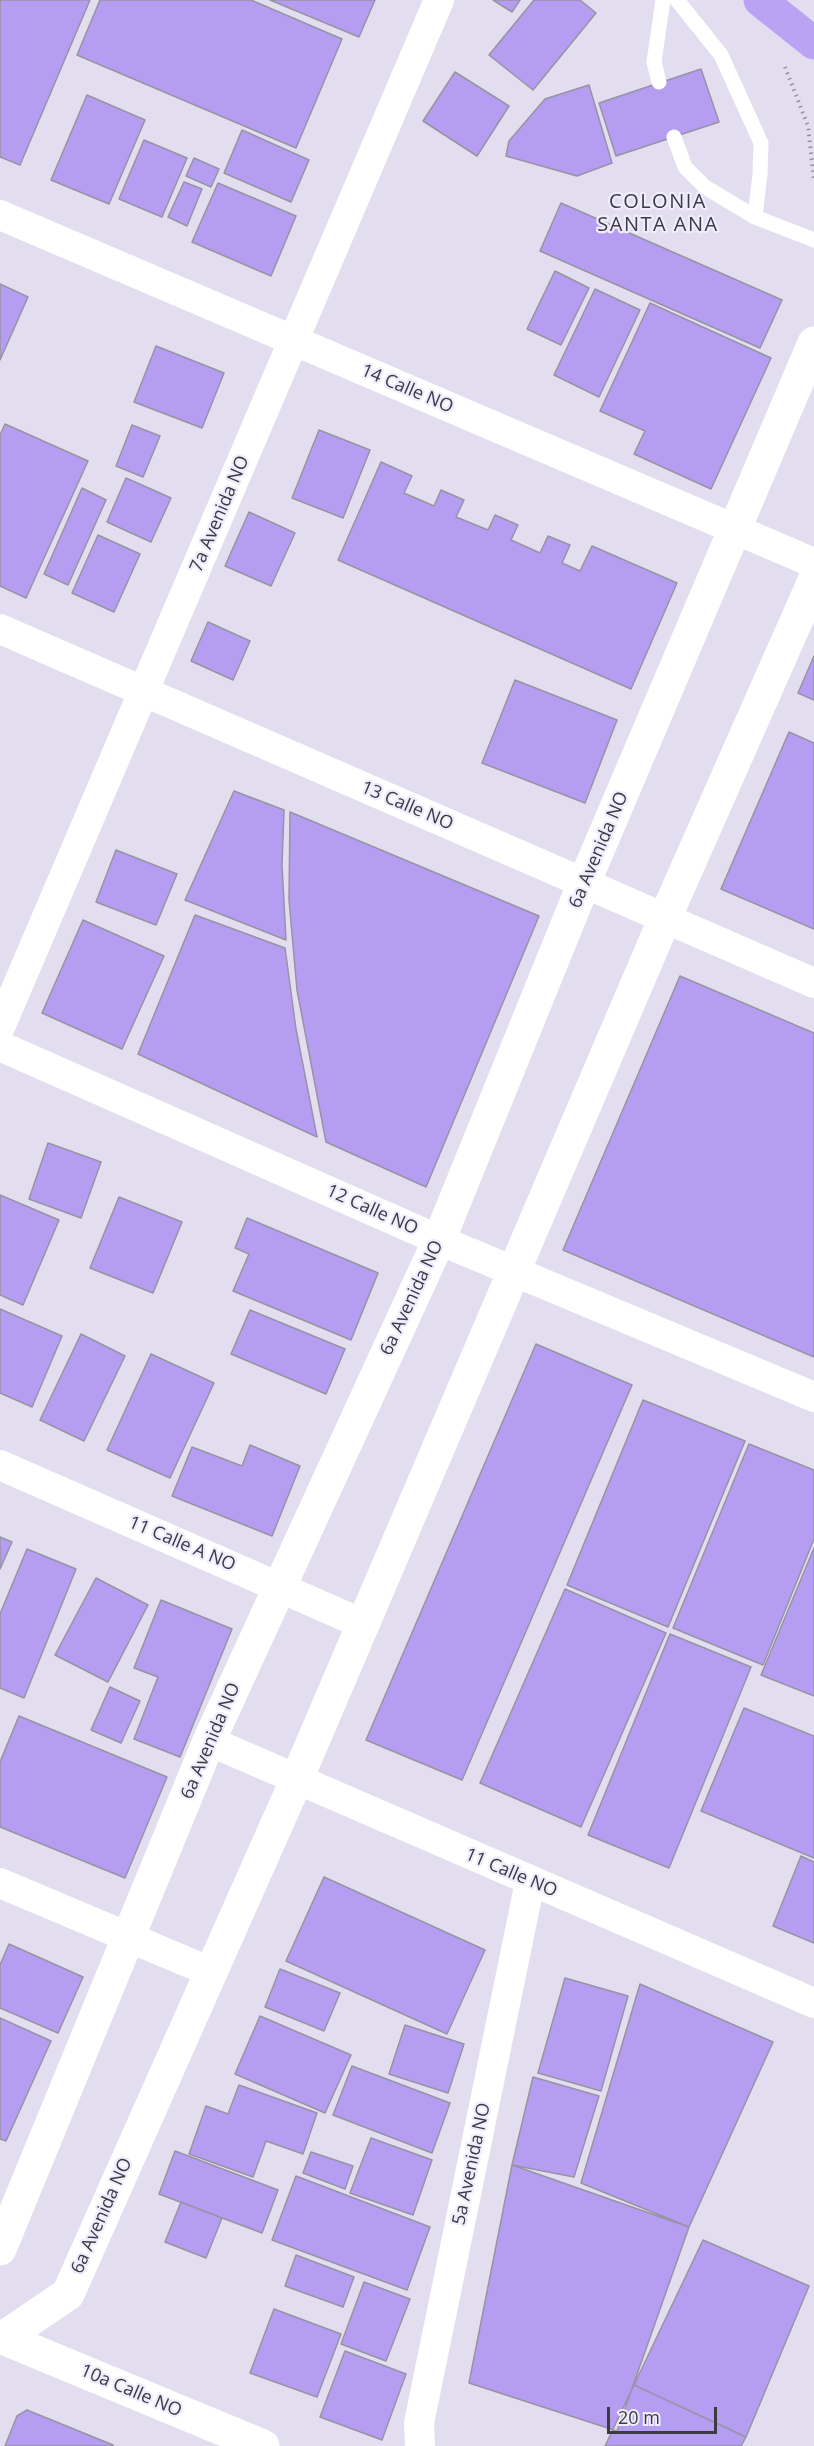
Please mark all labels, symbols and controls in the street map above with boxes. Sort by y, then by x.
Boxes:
district label: COLONIA SANTA ANA [597,190,719,237]
street label: 14 Calle NO [358,360,456,418]
street label: 7a Avenida NO [186,453,254,575]
street label: 13 Calle NO [358,777,456,835]
street label: 6a Avenida NO [565,789,633,911]
street label: 12 Calle NO [323,1180,421,1240]
street label: 6a Avenida NO [376,1237,448,1359]
street label: 11 Calle A NO [125,1512,239,1576]
street label: 6a Avenida NO [177,1680,245,1802]
street label: 11 Calle NO [462,1844,560,1902]
street label: 5a Avenida NO [449,2101,495,2227]
street label: 6a Avenida NO [67,2155,137,2277]
street label: 10a Calle NO [77,2360,185,2422]
scale bar [610,2395,720,2433]
text: 20 m [618,2405,660,2429]

